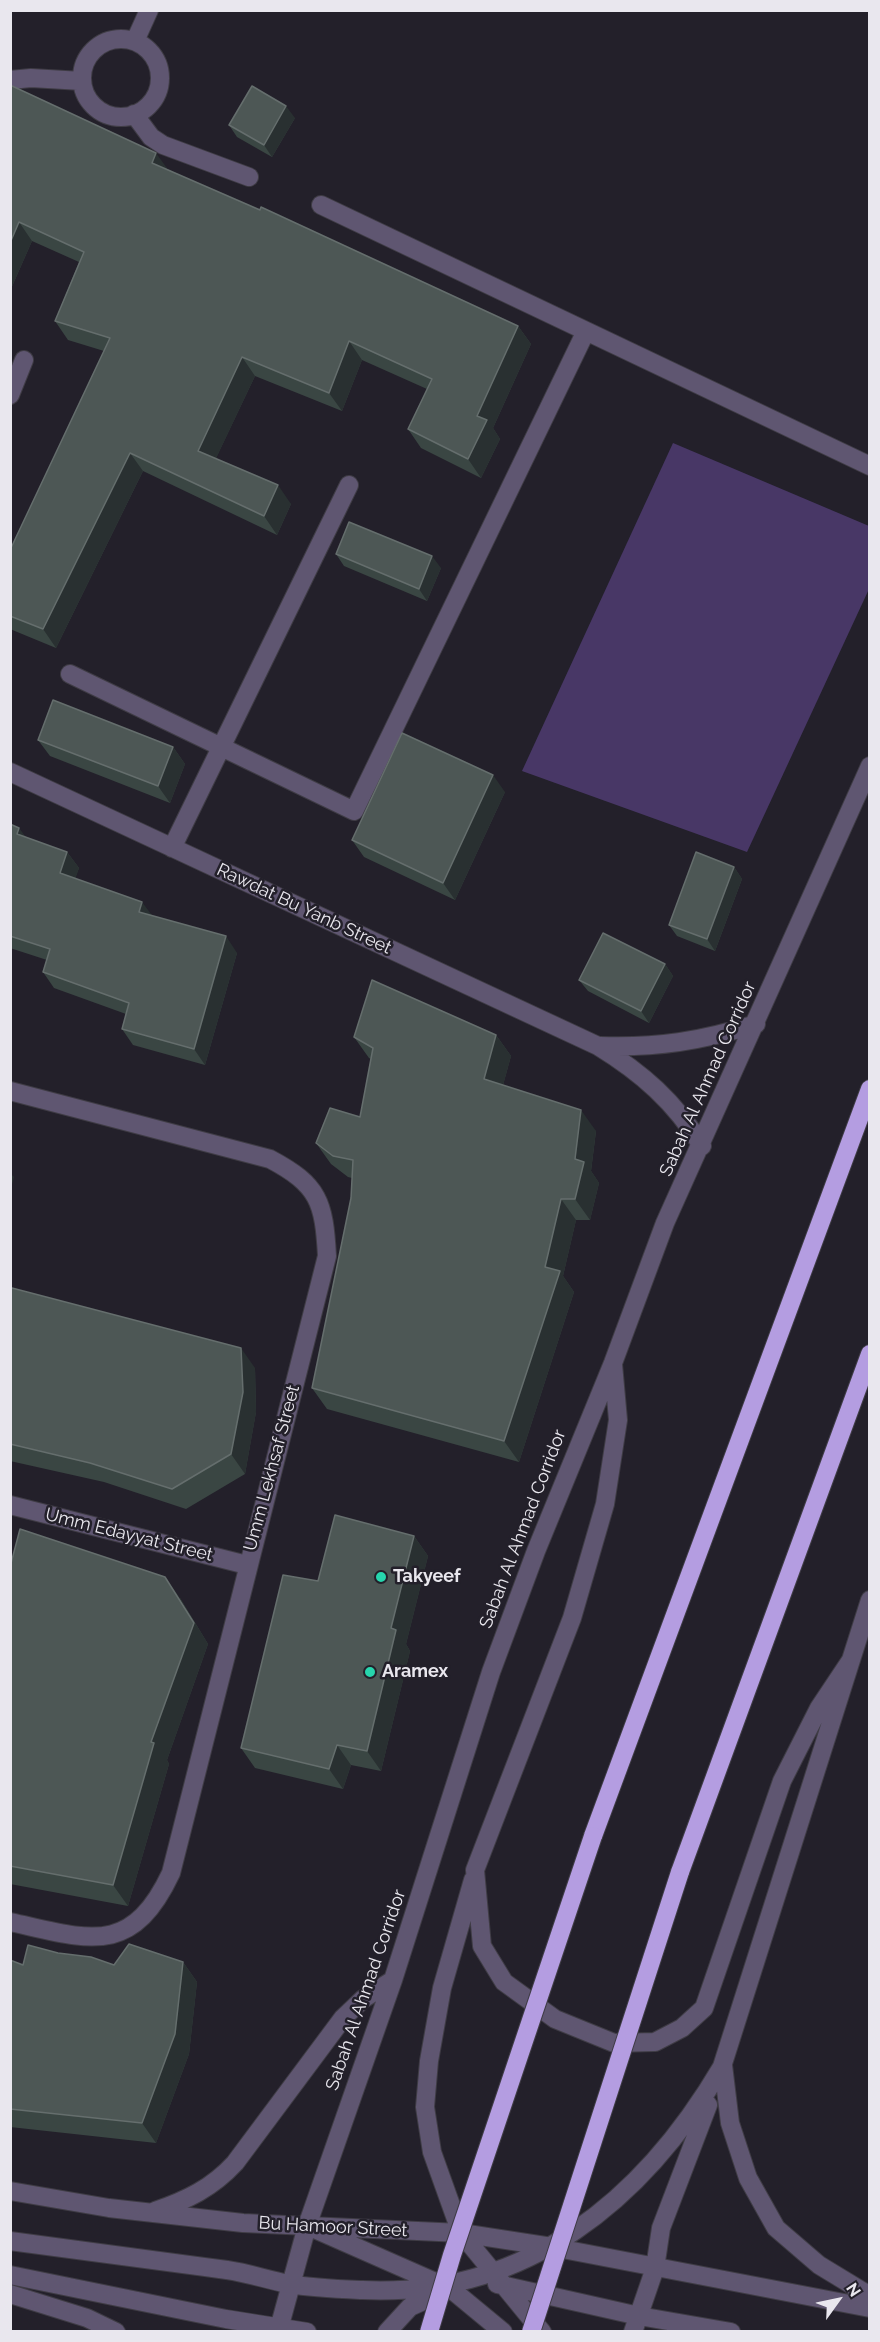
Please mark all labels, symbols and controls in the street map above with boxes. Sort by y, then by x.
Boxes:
street label: Rawdat Bu Yanb Street [213,859,395,959]
street label: Sabah Al Ahmad Corridor [655,978,761,1180]
street label: Umm Lekhsaf Street [239,1383,305,1553]
street label: Sabah Al Ahmad Corridor [475,1427,571,1631]
street label: Umm Edayyat Street [43,1504,215,1566]
place label: Takyeef [393,1566,461,1588]
marker: Takyeef [374,1570,388,1584]
place label: Aramex [382,1661,448,1683]
marker: Aramex [363,1665,377,1679]
street label: Sabah Al Ahmad Corridor [321,1887,411,2093]
street label: Bu Hamoor Street [258,2212,408,2242]
north arrow [808,2270,868,2330]
text: N [842,2280,865,2300]

